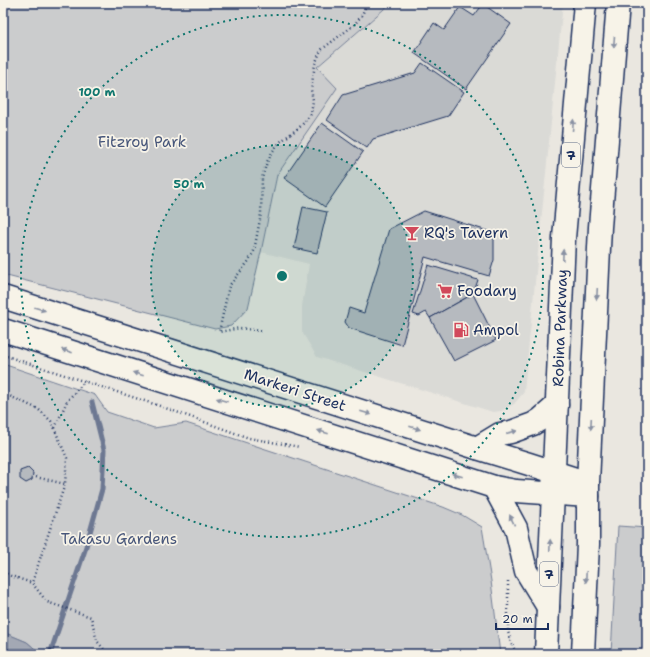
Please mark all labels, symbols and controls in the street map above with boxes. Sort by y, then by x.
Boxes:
one-way arrow [611,36,618,48]
text: 100 m [79,84,116,100]
one-way arrow [570,119,577,131]
park label: Fitzroy Park [98,132,186,152]
road number: 7 [562,143,580,167]
text: 50 m [174,176,205,192]
place label: RQ's Tavern [424,223,508,243]
bar icon: RQ's Tavern [403,224,421,242]
one-way arrow [560,248,566,261]
centre of rings [275,269,289,283]
street label: Robina Parkway [548,269,572,387]
place label: Foodary [457,281,517,301]
supermarket icon: Foodary [436,282,454,300]
one-way arrow [593,288,600,300]
one-way arrow [35,306,47,312]
place label: Ampol [473,320,519,340]
fuel station icon: Ampol [452,321,470,339]
one-way arrow [61,348,73,354]
street label: Markeri Street [241,364,349,416]
one-way arrow [132,371,144,377]
one-way arrow [216,397,228,403]
one-way arrow [361,410,373,416]
one-way arrow [587,418,594,430]
one-way arrow [409,425,421,431]
one-way arrow [316,428,328,434]
one-way arrow [506,428,518,434]
one-way arrow [451,472,463,478]
one-way arrow [509,514,515,525]
park label: Takasu Gardens [61,529,177,549]
one-way arrow [547,538,553,551]
road number: 7 [540,562,558,586]
one-way arrow [583,571,590,583]
scale bar [496,605,548,631]
text: 20 m [502,611,533,627]

